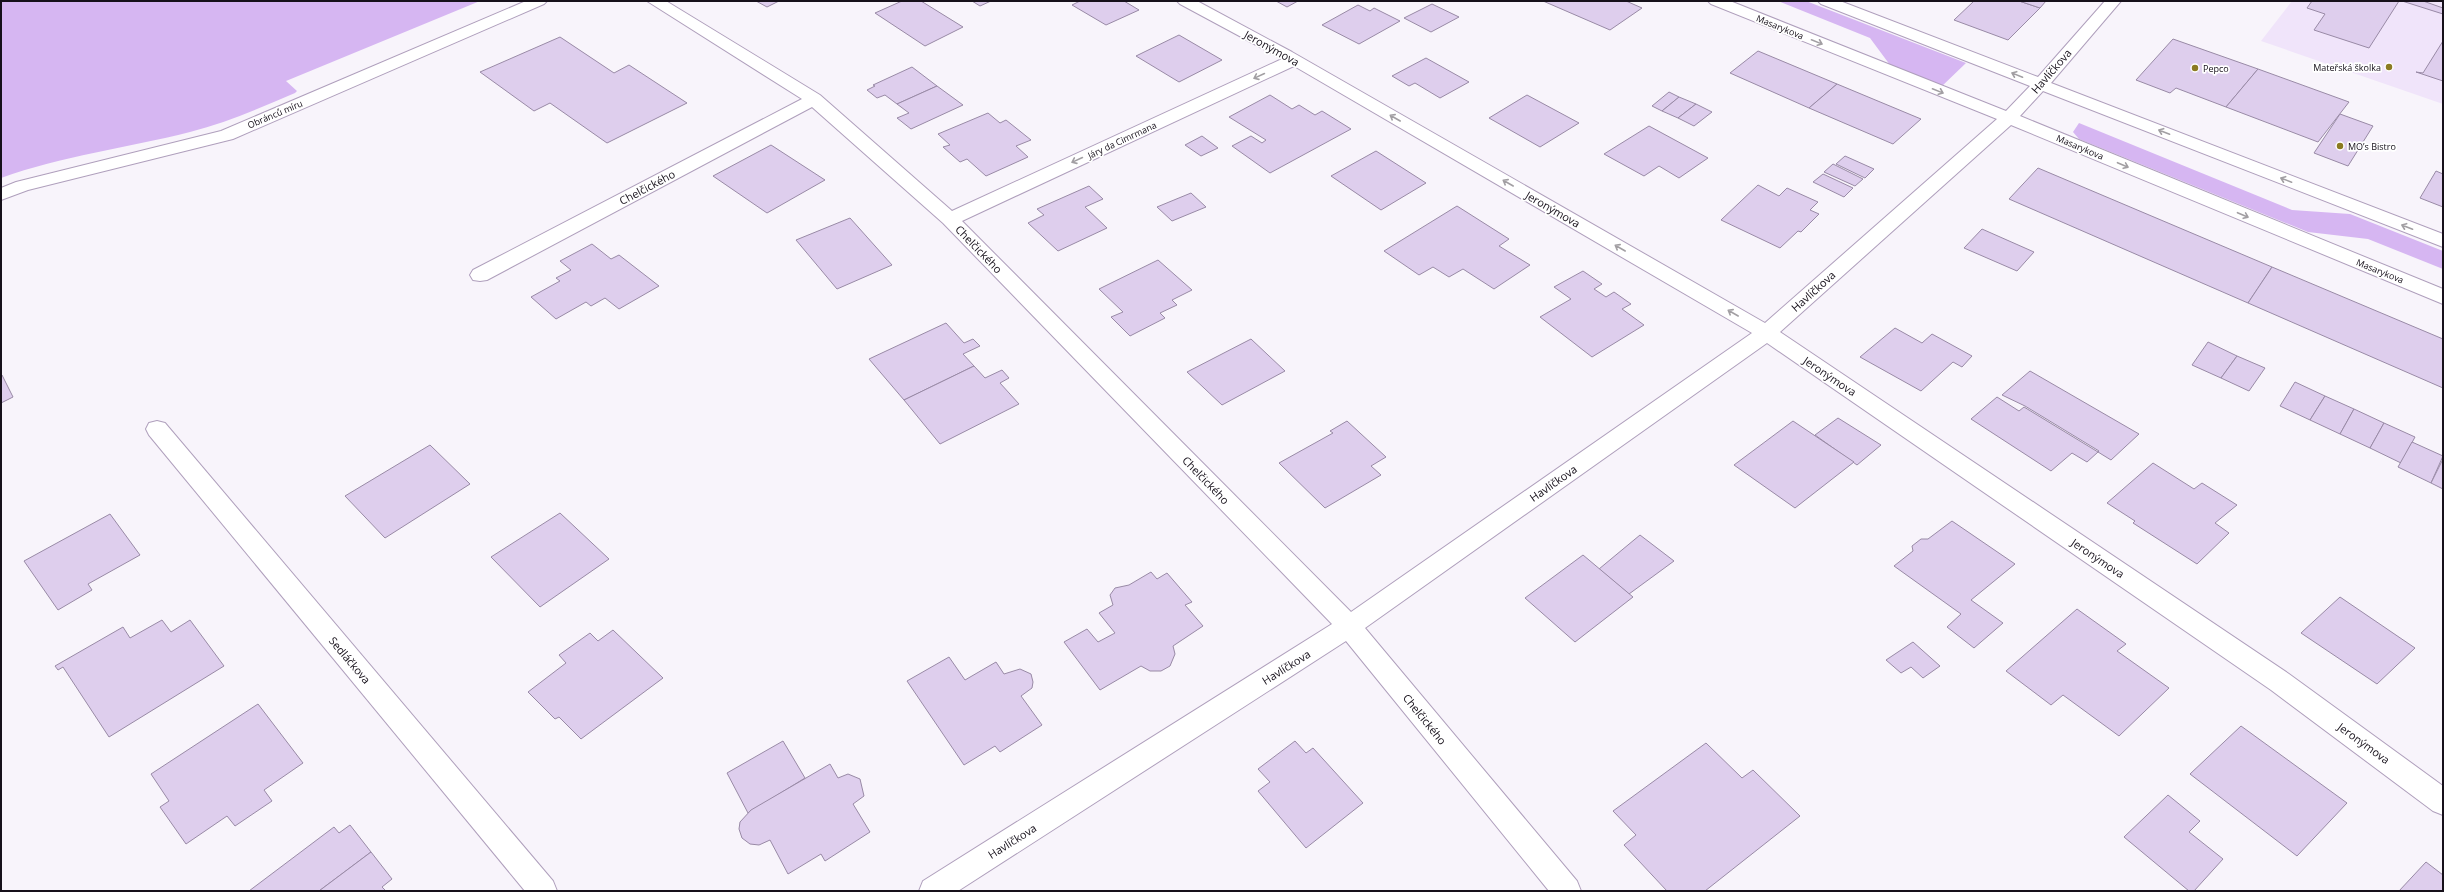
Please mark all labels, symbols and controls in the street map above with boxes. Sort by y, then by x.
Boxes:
street label: Masarykova [1754,12,1806,42]
street label: Jeronýmova [1241,26,1302,69]
one-way arrow [1811,39,1823,46]
street label: Havlíčkova [2027,45,2075,97]
place label: Mateřská školka [2313,61,2381,74]
place label: Pepco [2203,62,2229,75]
marker: Mateřská školka [2384,62,2394,72]
marker: Pepco [2190,63,2200,73]
one-way arrow [2012,70,2024,78]
one-way arrow [1253,73,1265,80]
one-way arrow [1931,88,1943,95]
street label: Obránců míru [245,97,305,131]
one-way arrow [1389,114,1401,122]
street label: Járy da Cimrmana [1085,118,1159,162]
one-way arrow [2159,128,2171,136]
street label: Masarykova [2054,131,2106,163]
place label: MO’s Bistro [2348,140,2396,153]
marker: MO’s Bistro [2335,141,2345,151]
one-way arrow [1072,157,1084,164]
one-way arrow [2117,162,2129,170]
street label: Chelčického [616,166,678,208]
one-way arrow [2280,175,2292,183]
one-way arrow [1502,179,1514,187]
street label: Jeronýmova [1522,187,1583,231]
one-way arrow [2237,212,2249,220]
street label: Chelčického [952,222,1006,277]
one-way arrow [2401,222,2413,230]
one-way arrow [1614,244,1626,252]
street label: Masarykova [2354,256,2406,286]
street label: Havlíčkova [1788,267,1838,315]
one-way arrow [1727,309,1739,317]
street label: Jeronýmova [1800,352,1859,399]
street label: Chelčického [1179,453,1233,508]
street label: Havlíčkova [1526,461,1580,505]
street label: Jeronýmova [2068,534,2127,581]
street label: Sedláčkova [326,633,374,687]
street label: Havlíčkova [1259,646,1313,688]
street label: Chelčického [1400,690,1450,748]
street label: Jeronýmova [2334,718,2393,767]
street label: Havlíčkova [985,820,1039,862]

